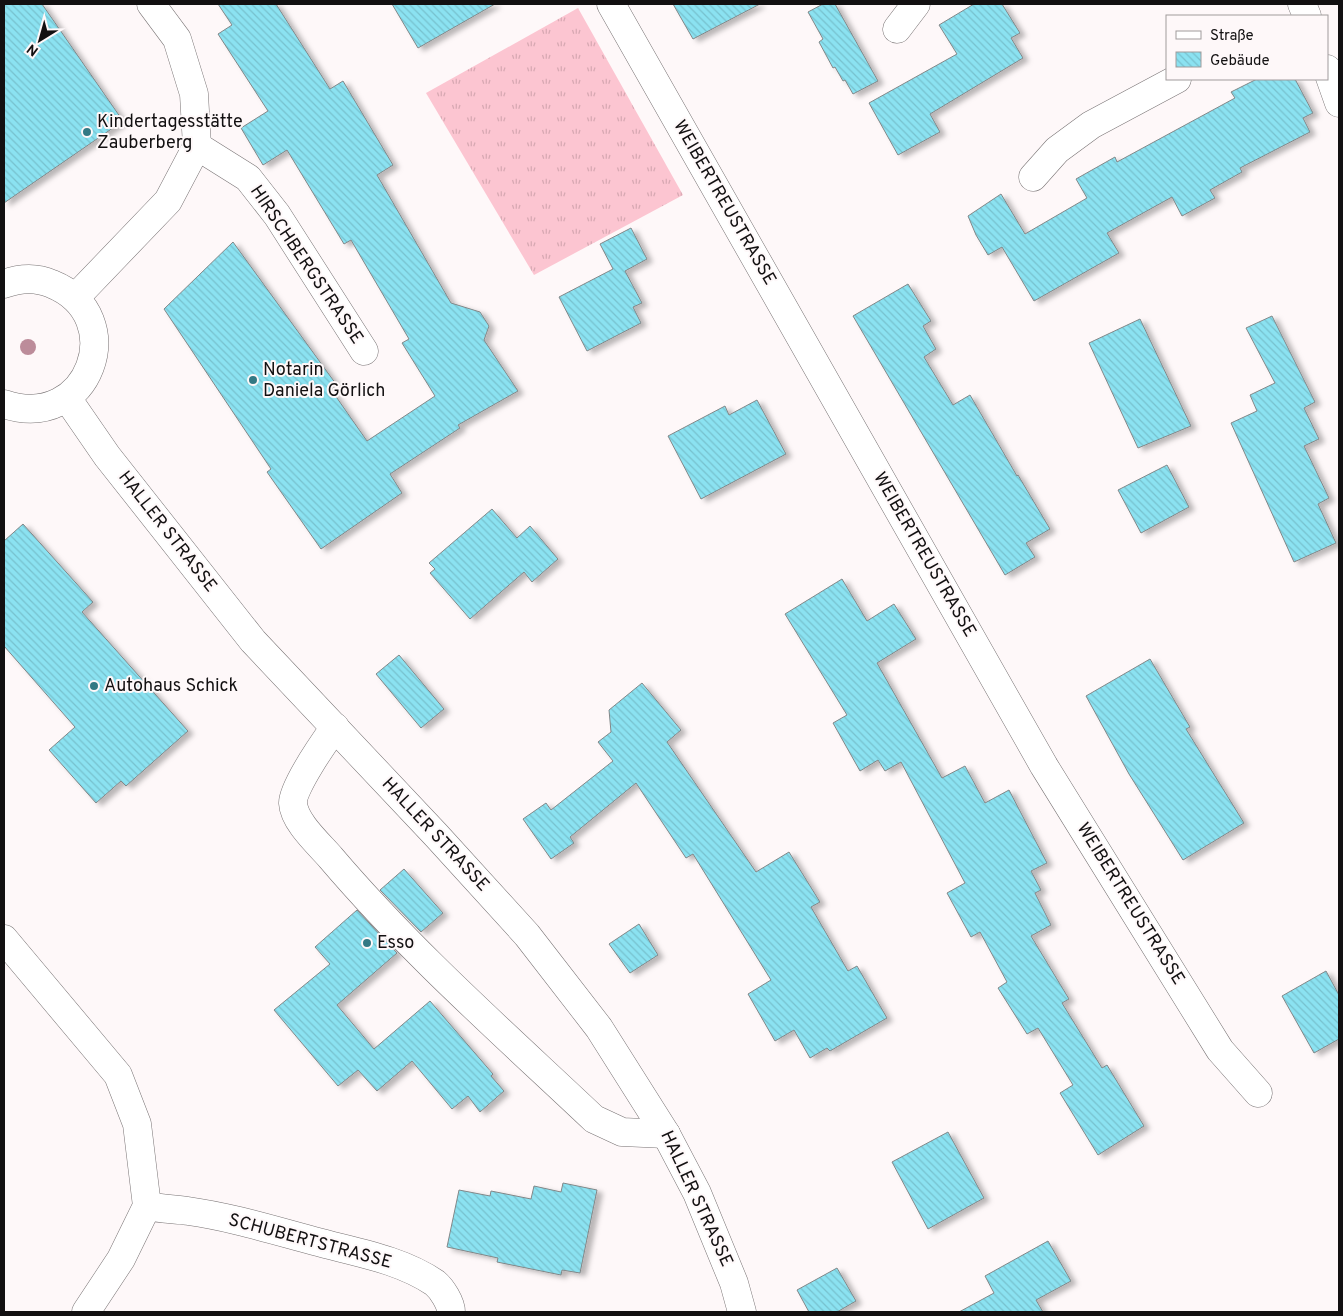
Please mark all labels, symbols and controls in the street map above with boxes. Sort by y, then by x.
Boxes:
north arrow [15,15,65,65]
legend [1166,15,1328,80]
text: Straße [1210,27,1254,46]
text: N [24,39,42,59]
text: Gebäude [1210,52,1270,71]
place label: Kindertagesstätte Zauberberg [97,111,243,155]
street label: WEIBERTREUSTRASSE [667,116,781,290]
marker: Kindertagesstätte Zauberberg [81,126,93,138]
street label: HIRSCHBERGSTRASSE [244,181,368,349]
place label: Notarin Daniela Görlich [263,359,385,403]
marker: Notarin Daniela Görlich [247,374,259,386]
street label: HALLER STRASSE [112,467,222,597]
street label: WEIBERTREUSTRASSE [867,468,981,642]
place label: Autohaus Schick [104,675,238,698]
marker: Autohaus Schick [88,680,100,692]
street label: HALLER STRASSE [376,773,494,897]
street label: WEIBERTREUSTRASSE [1071,819,1189,989]
place label: Esso [377,932,414,955]
marker: Esso [361,937,373,949]
street label: HALLER STRASSE [654,1127,738,1271]
street label: SCHUBERTSTRASSE [226,1209,394,1275]

